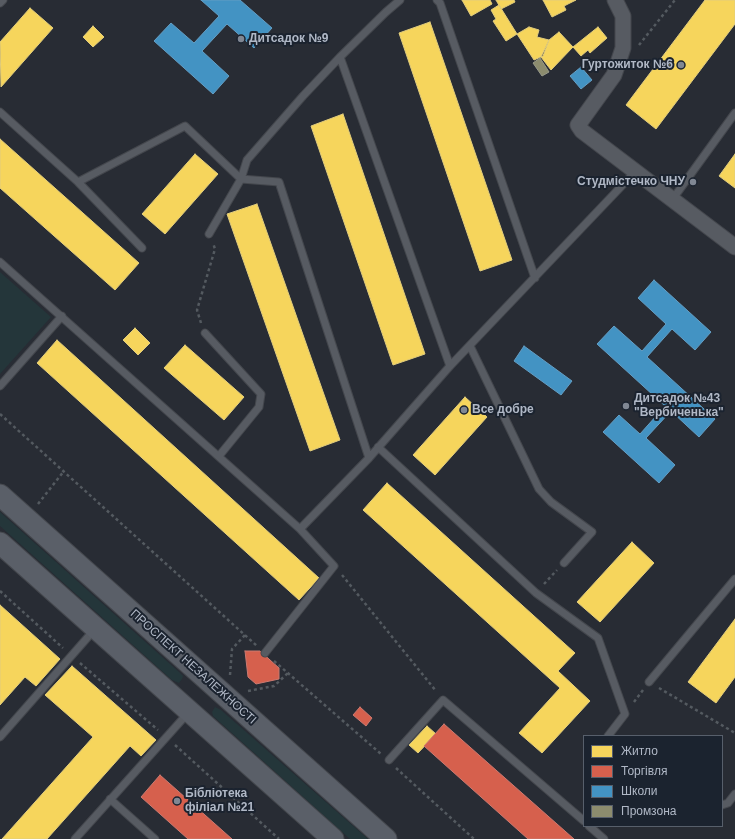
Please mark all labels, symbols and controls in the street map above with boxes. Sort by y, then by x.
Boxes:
place label: Дитсадок №9 [249,32,328,46]
marker: Дитсадок №9 [236,34,246,44]
place label: Гуртожиток №6 [582,58,673,72]
marker: Гуртожиток №6 [676,60,686,70]
place label: Студмістечко ЧНУ [577,175,685,189]
marker: Студмістечко ЧНУ [688,177,698,187]
place label: Дитсадок №43 "Вербиченька" [634,392,724,420]
marker: Дитсадок №43 "Вербиченька" [621,401,631,411]
place label: Все добре [472,403,534,417]
marker: Все добре [459,405,469,415]
street label: ПРОСПЕКТ НЕЗАЛЕЖНОСТІ [127,607,259,727]
legend [583,735,723,827]
text: Житло [621,744,658,758]
text: Торгівля [621,764,667,778]
text: Школи [621,784,658,798]
place label: Бібліотека філіал №21 [185,787,254,815]
marker: Бібліотека філіал №21 [172,796,182,806]
text: Промзона [621,804,676,818]

